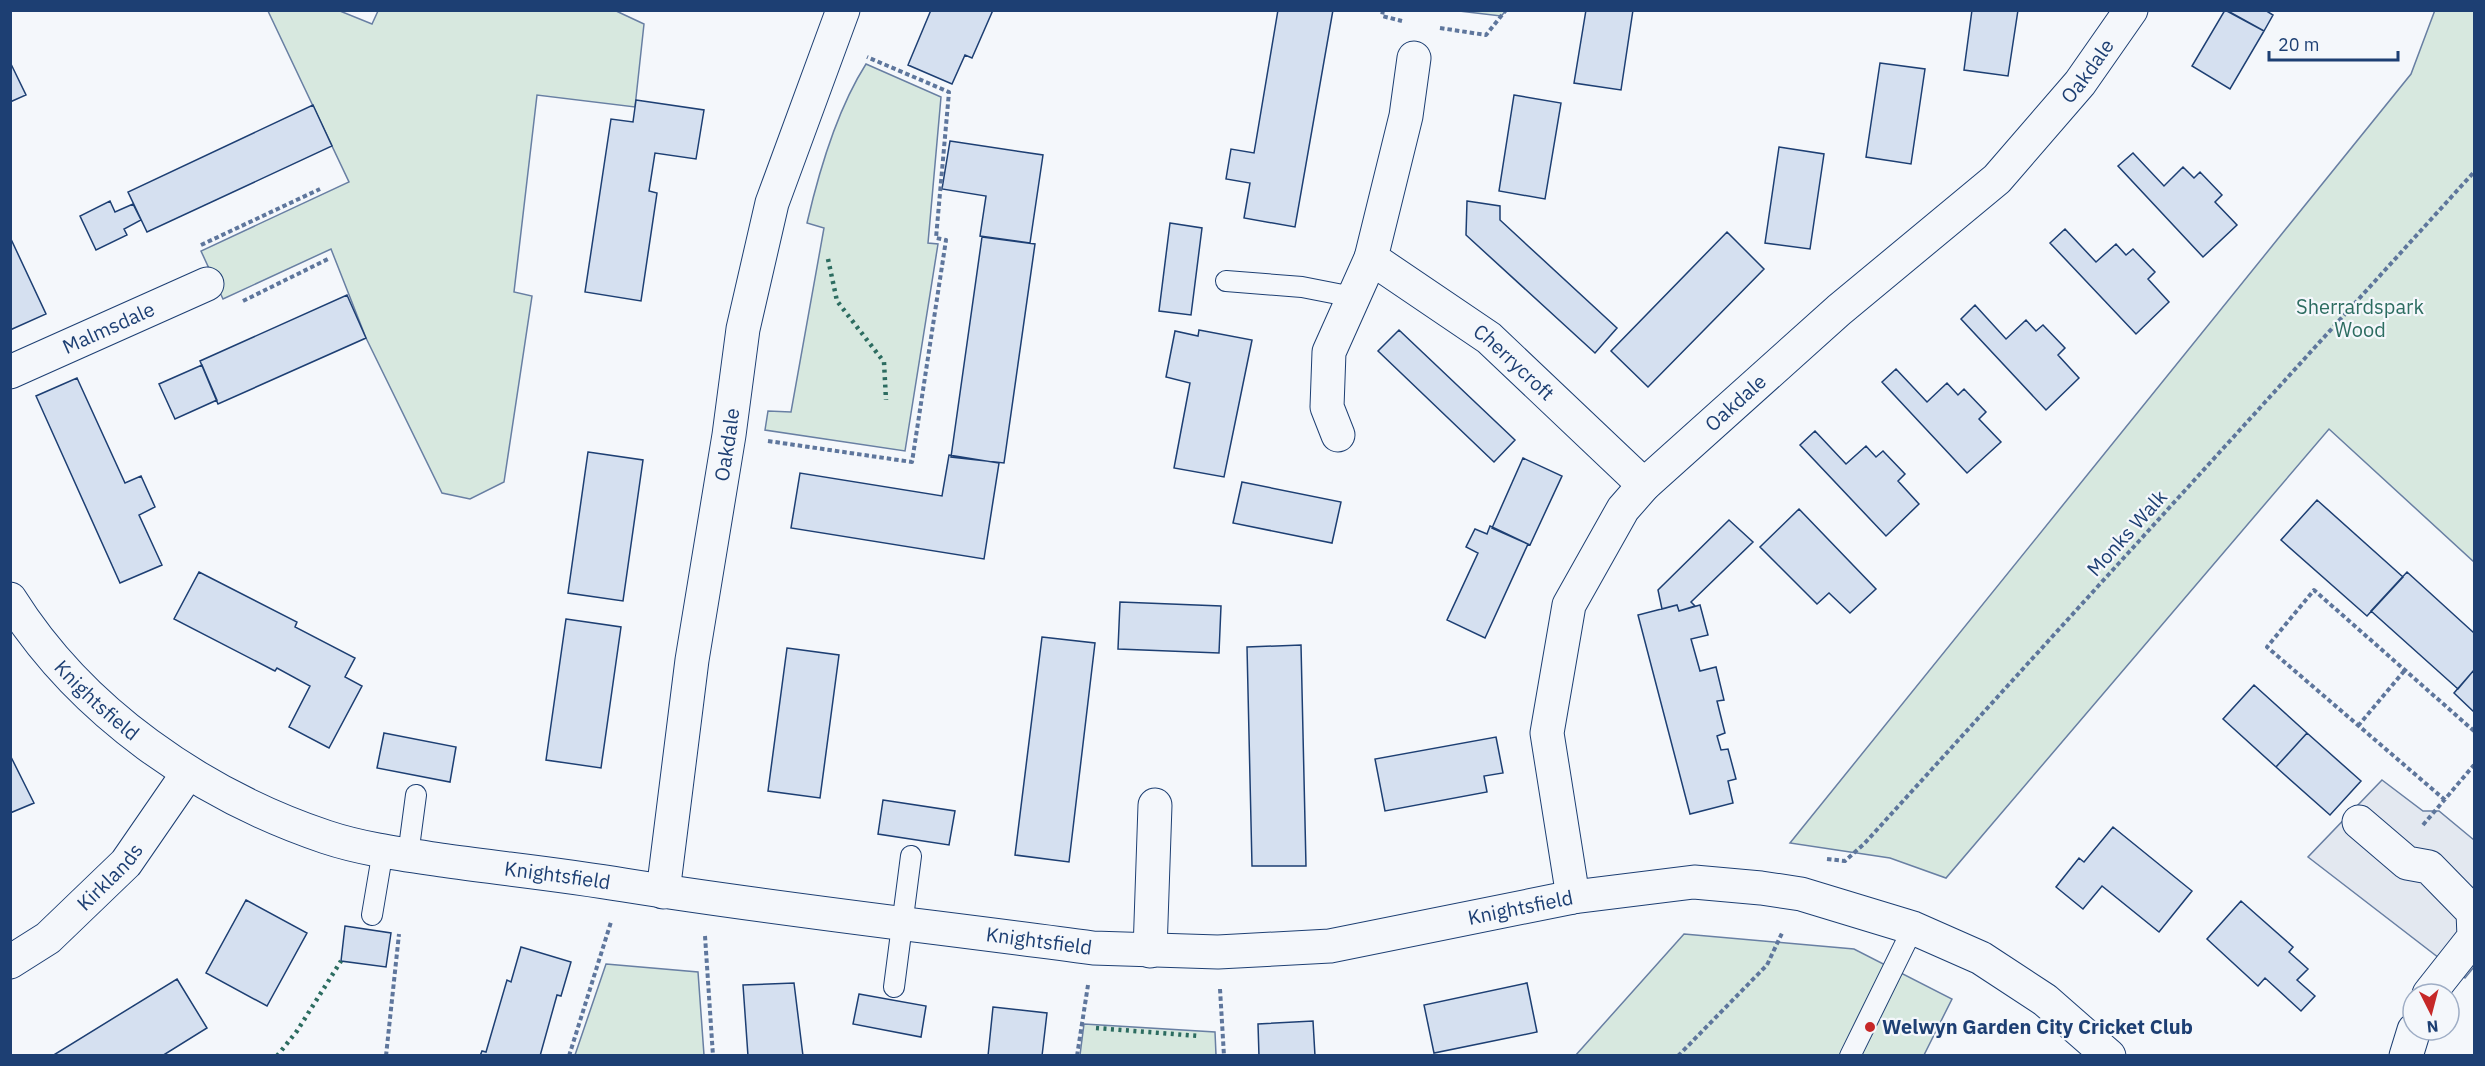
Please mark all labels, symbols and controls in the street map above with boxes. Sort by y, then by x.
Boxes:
scale bar [2269,24,2398,62]
street label: Oakdale [2054,33,2120,109]
text: 20 m [2278,33,2320,56]
park label: Sherrardspark Wood [2296,293,2424,343]
street label: Malmsdale [58,295,159,360]
street label: Cherrycroft [1468,317,1561,406]
street label: Oakdale [1699,368,1772,437]
street label: Oakdale [708,406,745,483]
street label: Monks Walk [2080,483,2173,582]
street label: Knightsfield [49,654,145,746]
street label: Kirklands [71,838,149,916]
street label: Knightsfield [503,854,612,896]
street label: Knightsfield [1465,883,1575,931]
street label: Knightsfield [984,920,1094,961]
north arrow [2401,982,2461,1042]
place label: Welwyn Garden City Cricket Club [1882,1013,2193,1040]
text: N [2426,1016,2439,1037]
marker: Welwyn Garden City Cricket Club [1863,1020,1877,1034]

